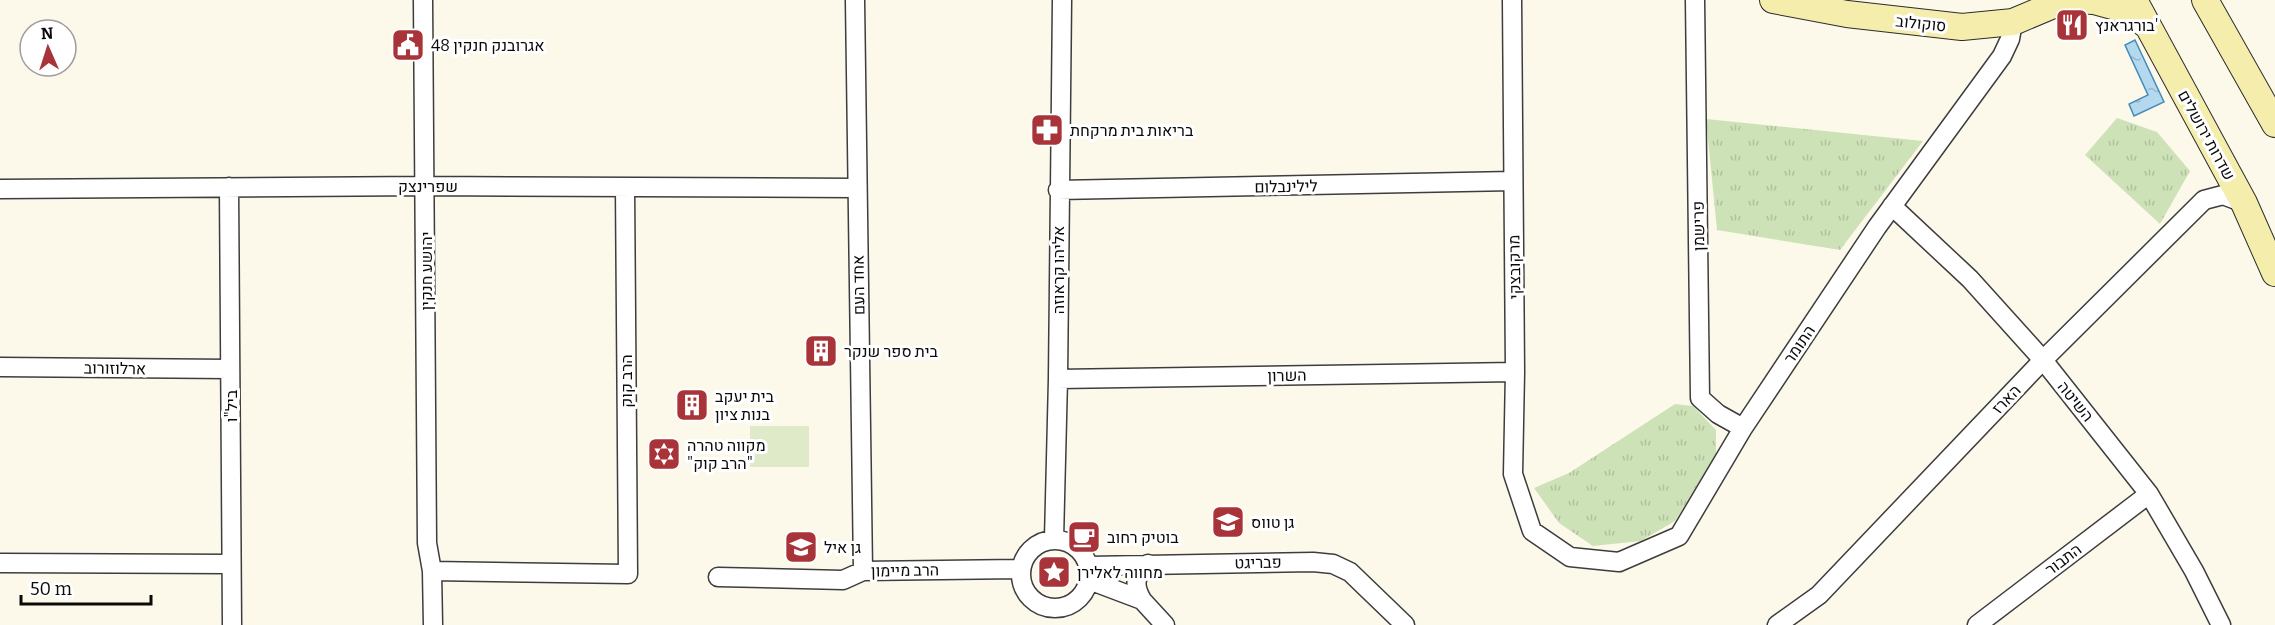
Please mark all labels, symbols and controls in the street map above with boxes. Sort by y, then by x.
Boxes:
restaurant icon: בורגראנץ' [2054,7,2090,43]
street label: סוקולוב [1895,11,1947,36]
place label: בורגראנץ' [2095,16,2158,35]
north arrow [18,18,78,78]
text: N [41,24,54,43]
public building icon: אגרובנק חנקין 48 [390,27,426,63]
place label: אגרובנק חנקין 48 [431,36,544,55]
street label: שדרות ירושלים [2174,87,2239,184]
pharmacy icon: בריאות בית מרקחת [1029,112,1065,148]
place label: בריאות בית מרקחת [1070,121,1194,140]
street label: לילינבלום [1254,176,1318,197]
street label: שפרינצק [398,177,458,196]
street label: פרישמן [1689,201,1708,251]
street label: אליהו קראוזה [1049,226,1068,314]
street label: יהושע חנקין [417,232,436,311]
street label: מרקובצקי [1504,235,1525,299]
street label: אחד העם [848,255,869,315]
street label: התומר [1780,322,1819,367]
building icon: בית ספר שנקר [803,333,839,369]
place label: בית ספר שנקר [844,342,939,361]
street label: הרב קוק [617,354,636,408]
street label: ארלוזורוב [84,358,146,379]
street label: השרון [1267,366,1307,385]
street label: השיטה [2054,377,2098,425]
street label: הארז [1988,381,2025,418]
building icon: בית יעקב בנות ציון [674,387,710,423]
place label: בית יעקב בנות ציון [715,387,774,424]
street label: ביל"ו [222,389,241,422]
synagogue icon: מקווה טהרה "הרב קוק" [646,436,682,472]
place label: מקווה טהרה "הרב קוק" [687,436,766,473]
school or university icon: גן טווס [1210,504,1246,540]
place label: גן טווס [1251,513,1295,532]
cafe icon: בוטיק רחוב [1066,519,1102,555]
place label: בוטיק רחוב [1107,528,1179,547]
school or university icon: גן איל [783,529,819,565]
place label: גן איל [824,538,861,557]
street label: התבור [2041,540,2085,579]
street label: פבריגט [1234,553,1282,572]
place icon: מחווה לאלירן [1036,554,1072,590]
street label: הרב מיימון [871,560,939,581]
place label: מחווה לאלירן [1077,563,1163,582]
scale bar [21,568,152,606]
text: 50 m [30,578,72,600]

